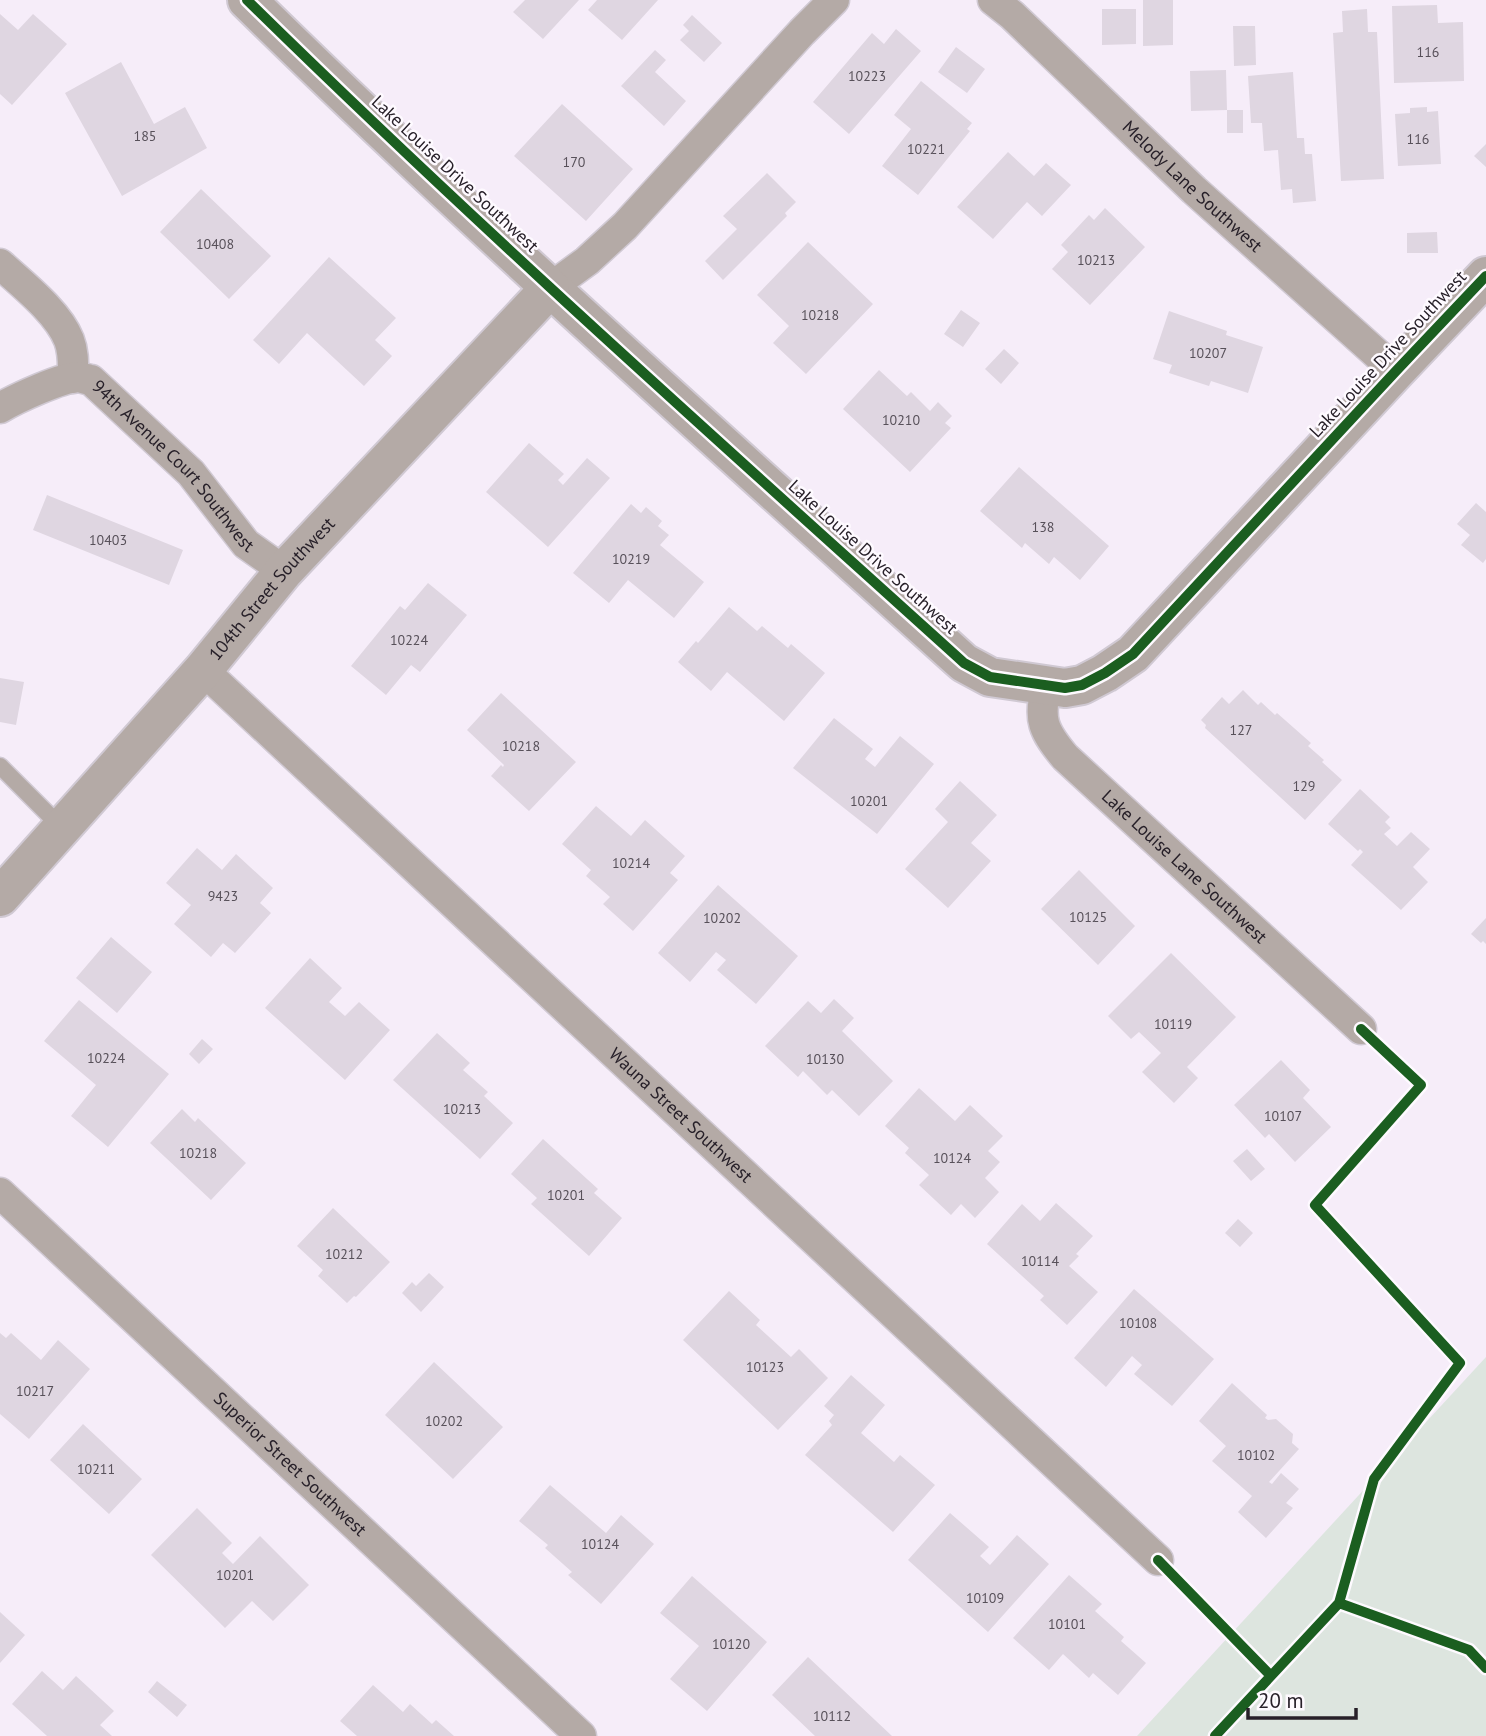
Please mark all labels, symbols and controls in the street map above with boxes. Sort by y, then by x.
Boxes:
house number: 116 [1417,43,1439,61]
house number: 10223 [848,67,886,85]
street label: Lake Louise Drive Southwest [367,90,544,257]
street label: Melody Lane Southwest [1118,115,1267,257]
house number: 185 [134,127,156,145]
house number: 116 [1407,130,1429,148]
house number: 10221 [907,140,945,158]
house number: 170 [563,153,586,171]
house number: 10408 [196,235,234,253]
house number: 10213 [1077,251,1115,269]
street label: Lake Louise Drive Southwest [1304,265,1471,442]
house number: 10218 [801,306,839,324]
house number: 10207 [1189,344,1227,362]
street label: 94th Avenue Court Southwest [87,375,259,557]
house number: 10210 [882,411,920,429]
street label: Lake Louise Drive Southwest [784,474,963,639]
street label: 104th Street Southwest [204,512,340,665]
house number: 138 [1032,518,1054,536]
house number: 10403 [89,531,127,549]
house number: 10219 [612,550,650,568]
house number: 10224 [390,631,428,649]
house number: 127 [1230,721,1252,739]
house number: 10218 [502,737,540,755]
house number: 129 [1293,777,1315,795]
street label: Lake Louise Lane Southwest [1097,785,1272,948]
house number: 10201 [850,792,888,810]
house number: 10214 [612,854,650,872]
house number: 9423 [208,887,238,905]
house number: 10125 [1069,908,1107,926]
house number: 10202 [703,909,741,927]
house number: 10119 [1154,1015,1192,1033]
street label: Wauna Street Southwest [604,1042,758,1187]
house number: 10224 [87,1049,125,1067]
house number: 10130 [806,1050,844,1068]
house number: 10213 [443,1100,481,1118]
house number: 10107 [1264,1107,1302,1125]
house number: 10218 [179,1144,217,1162]
house number: 10124 [933,1149,971,1167]
house number: 10201 [547,1186,585,1204]
house number: 10212 [325,1245,363,1263]
house number: 10114 [1021,1252,1059,1270]
house number: 10108 [1119,1314,1157,1332]
house number: 10123 [746,1358,784,1376]
house number: 10217 [16,1382,54,1400]
street label: Superior Street Southwest [209,1387,372,1541]
house number: 10202 [425,1412,463,1430]
house number: 10102 [1237,1446,1275,1464]
house number: 10211 [77,1460,115,1478]
house number: 10124 [581,1535,619,1553]
house number: 10201 [216,1566,254,1584]
house number: 10109 [966,1589,1004,1607]
house number: 10101 [1048,1615,1086,1633]
house number: 10120 [712,1635,750,1653]
scale bar [1248,1676,1356,1720]
text: 20 m [1258,1687,1304,1714]
house number: 10112 [813,1707,851,1725]

